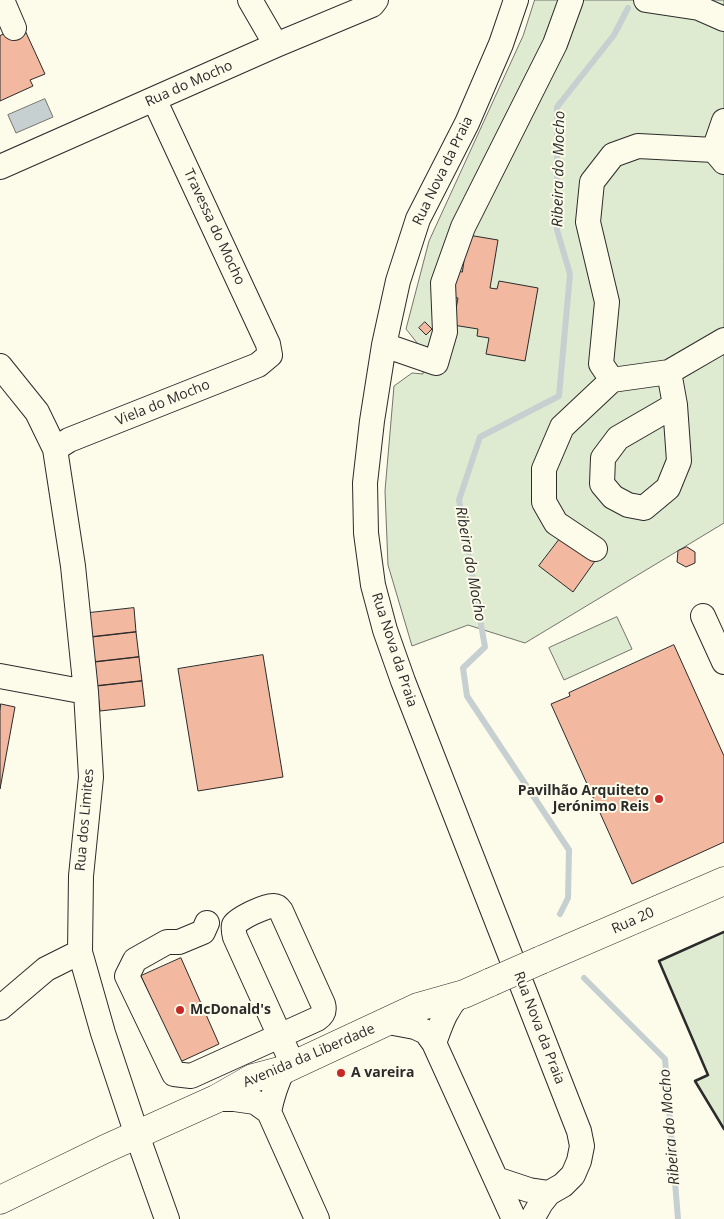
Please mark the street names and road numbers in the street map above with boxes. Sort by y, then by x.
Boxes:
street label: Rua do Mocho [143,57,235,111]
street label: Rua Nova da Praia [409,114,477,228]
street label: Travessa do Mocho [180,166,248,288]
street label: Viela do Mocho [113,376,213,430]
street label: Rua Nova da Praia [368,591,420,709]
street label: Rua dos Limites [72,768,98,872]
street label: Rua 20 [609,904,657,938]
street label: Rua Nova da Praia [510,969,568,1087]
street label: Avenida da Liberdade [241,1021,377,1091]

